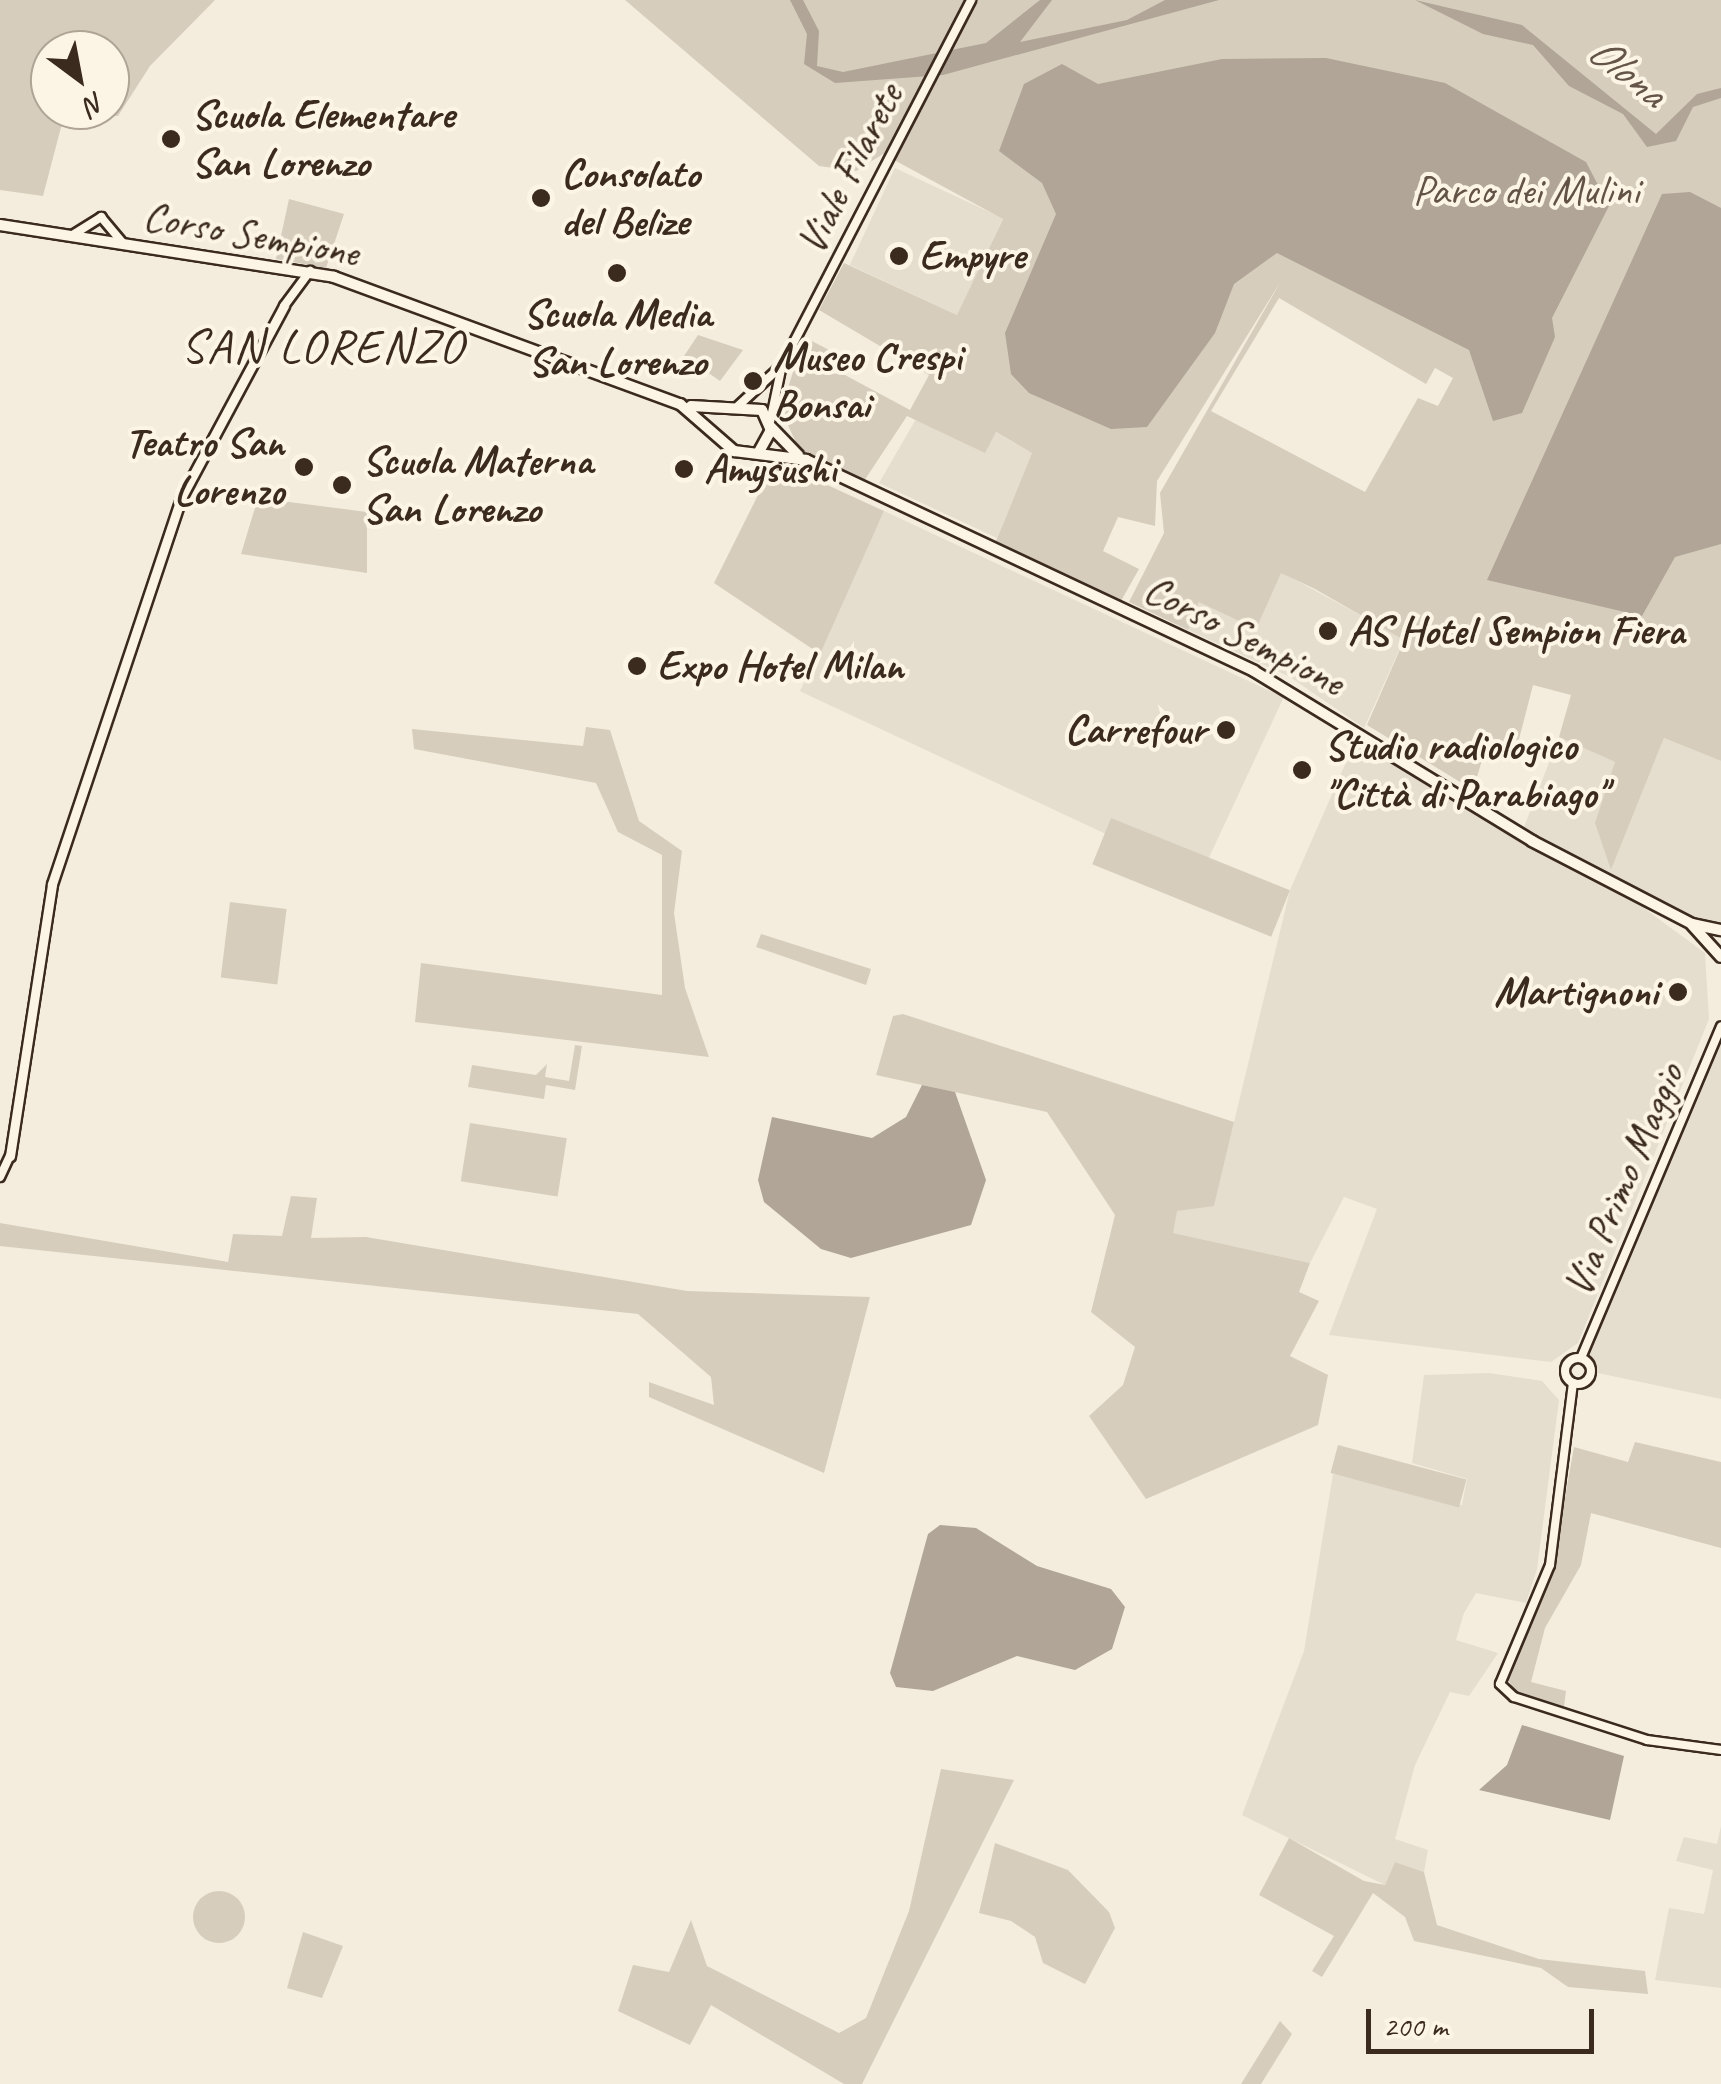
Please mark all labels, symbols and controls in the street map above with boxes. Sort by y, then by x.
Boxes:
water label: Olona [1577,23,1677,119]
north arrow [30,30,130,130]
street label: Viale Filarete [786,76,914,262]
text: N [78,85,112,124]
place label: Scuola Elementare San Lorenzo [191,90,456,188]
marker: Scuola Elementare San Lorenzo [160,128,182,150]
place label: Consolato del Belize [561,149,700,248]
park label: Parco dei Mulini [1413,166,1639,216]
marker: Consolato del Belize [530,187,552,209]
street label: Corso Sempione [140,191,362,279]
place label: Empyre [919,231,1025,281]
marker: Empyre [888,245,910,267]
marker: Scuola Media San Lorenzo [606,262,628,284]
place label: Scuola Media San Lorenzo [523,289,711,388]
district label: SAN LORENZO [183,318,463,376]
place label: Museo Crespi Bonsai [773,332,961,431]
marker: Museo Crespi Bonsai [742,370,764,392]
place label: Teatro San Lorenzo [125,418,284,516]
place label: Scuola Materna San Lorenzo [362,436,592,534]
place label: Amysushi [704,444,836,494]
marker: Teatro San Lorenzo [293,456,315,478]
marker: Amysushi [673,458,695,480]
marker: Scuola Materna San Lorenzo [331,474,353,496]
street label: Corso Sempione [1136,564,1352,708]
place label: AS Hotel Sempion Fiera [1348,606,1685,656]
marker: AS Hotel Sempion Fiera [1317,620,1339,642]
place label: Expo Hotel Milan [657,641,904,691]
marker: Expo Hotel Milan [626,655,648,677]
place label: Carrefour [1065,705,1206,755]
marker: Carrefour [1215,719,1237,741]
place label: Studio radiologico "Città di Parabiago" [1324,721,1609,819]
marker: Studio radiologico "Città di Parabiago" [1289,757,1315,783]
place label: Martignoni [1494,967,1658,1017]
marker: Martignoni [1667,981,1689,1003]
street label: Via Primo Maggio [1552,1055,1696,1305]
scale bar [1371,1989,1598,2051]
text: 200 m [1383,2007,1448,2045]

